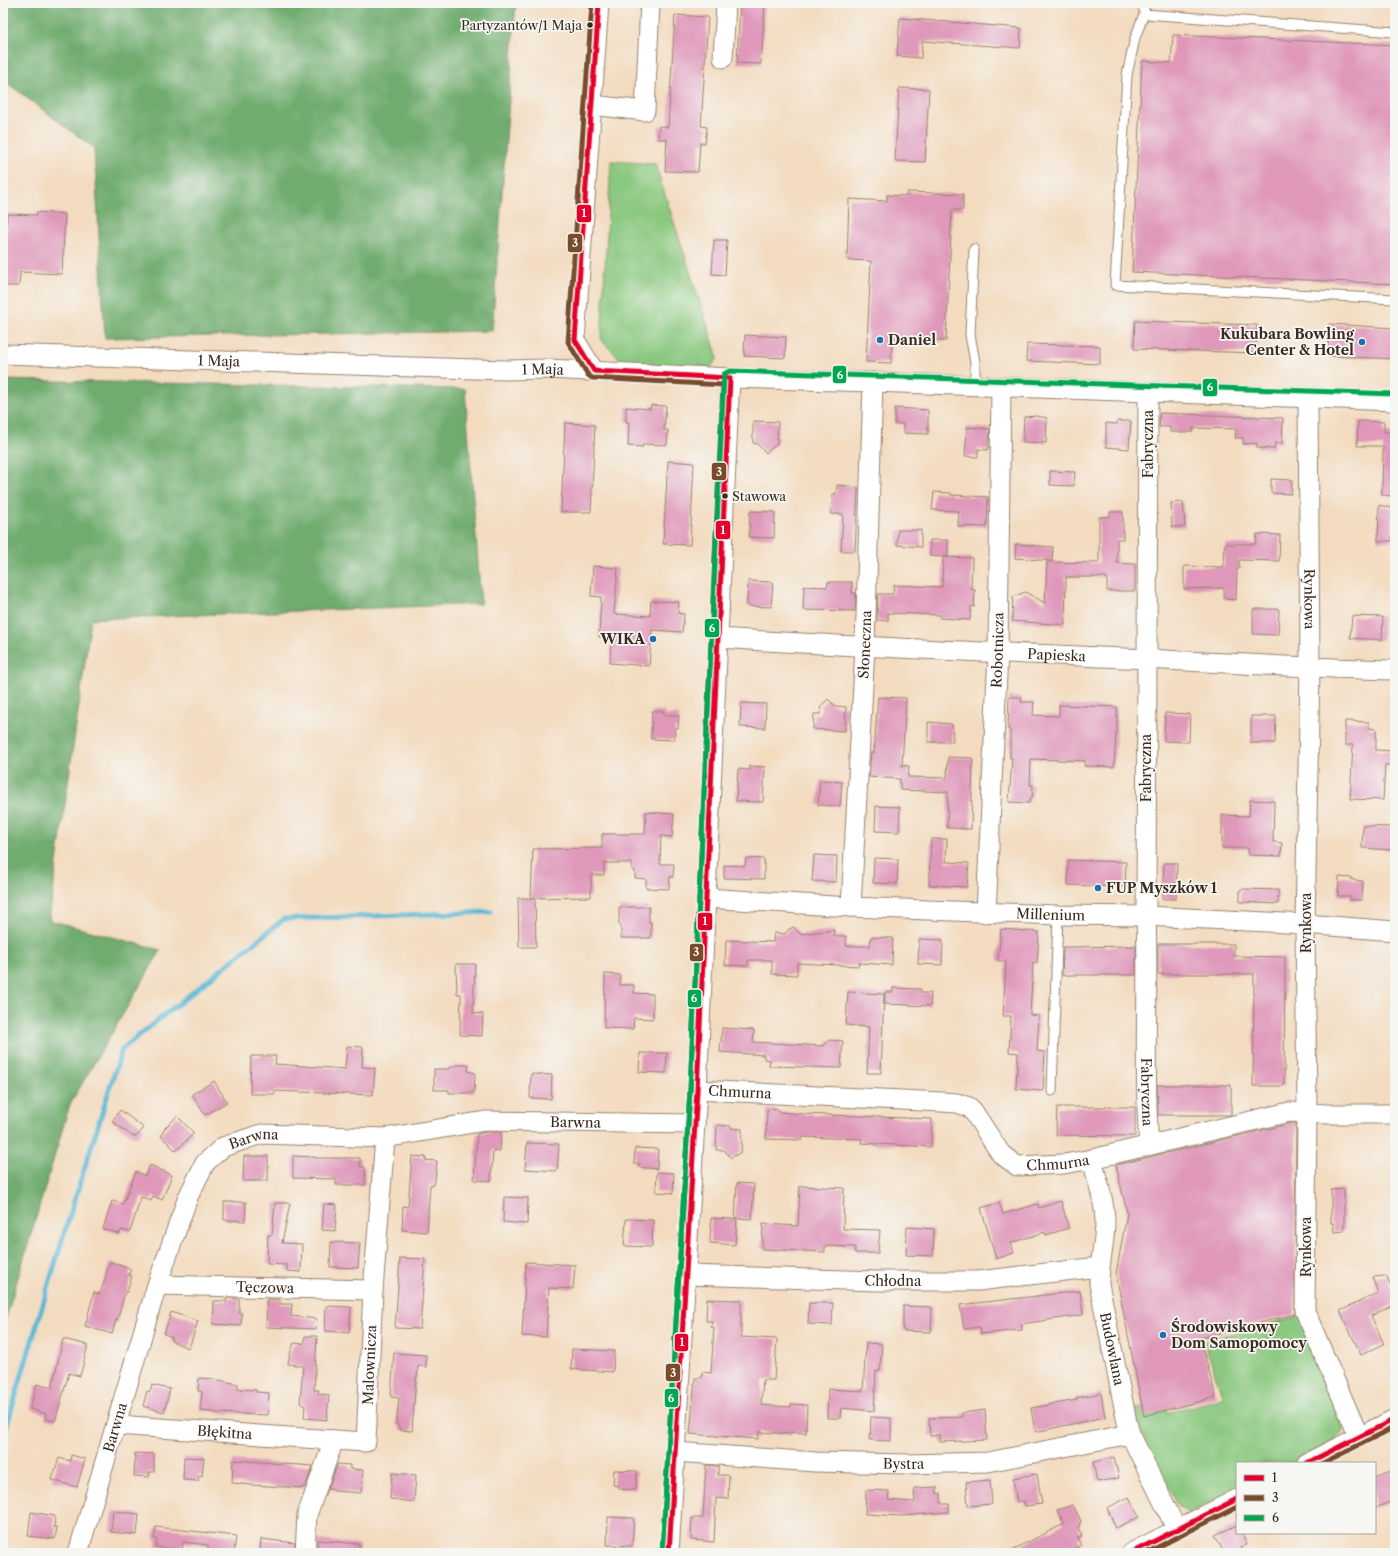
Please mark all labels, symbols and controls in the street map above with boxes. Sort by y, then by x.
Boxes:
place label: Partyzantów/1 Maja [461,17,582,33]
marker: Partyzantów/1 Maja [585,20,595,30]
line badge: 1 [576,204,592,223]
text: 1 [582,206,587,220]
line badge: 3 [567,233,583,253]
text: 3 [572,236,578,250]
place label: Kukubara Bowling Center & Hotel [1220,325,1355,359]
place label: Daniel [888,331,936,349]
marker: Daniel [875,335,885,345]
marker: Kukubara Bowling Center & Hotel [1357,337,1367,347]
street label: 1 Maja [197,351,241,371]
street label: 1 Maja [521,360,565,379]
line badge: 6 [832,365,847,384]
text: 6 [837,368,844,382]
line badge: 6 [1202,378,1218,397]
text: 6 [1207,380,1214,394]
street label: Fabryczna [1139,409,1157,478]
line badge: 3 [711,462,727,481]
text: 3 [716,465,722,479]
place label: Stawowa [732,488,786,504]
marker: Stawowa [720,491,730,501]
line badge: 1 [715,520,731,540]
text: 1 [721,523,726,537]
street label: Rynkowa [1300,569,1319,630]
street label: Słoneczna [854,609,875,679]
street label: Robotnicza [987,612,1007,689]
line badge: 6 [704,618,720,638]
text: 6 [709,621,716,635]
place label: WIKA [599,630,646,648]
marker: WIKA [648,634,658,644]
street label: Papieska [1027,645,1087,665]
street label: Fabryczna [1137,733,1155,802]
place label: FUP Myszków 1 [1106,879,1218,897]
marker: FUP Myszków 1 [1093,883,1103,893]
street label: Rynkowa [1297,892,1315,953]
street label: Millenium [1016,904,1085,924]
line badge: 1 [697,912,713,931]
text: 1 [703,914,708,928]
line badge: 3 [689,943,704,962]
text: 3 [693,945,699,959]
line badge: 6 [687,989,702,1008]
text: 6 [691,991,698,1005]
street label: Fabryczna [1137,1058,1157,1127]
street label: Chmurna [708,1082,773,1103]
street label: Barwna [550,1113,602,1132]
street label: Barwna [227,1125,279,1153]
street label: Chmurna [1026,1151,1091,1175]
street label: Rynkowa [1297,1216,1315,1277]
street label: Chłodna [864,1272,922,1290]
street label: Tęczowa [236,1278,295,1297]
street label: Budowlana [1096,1311,1128,1388]
place label: Środowiskowy Dom Samopomocy [1171,1317,1307,1352]
street label: Malownicza [359,1324,380,1405]
marker: Środowiskowy Dom Samopomocy [1158,1330,1168,1340]
line badge: 1 [674,1333,689,1352]
text: 1 [680,1335,685,1349]
line badge: 3 [665,1363,681,1382]
text: 3 [670,1366,676,1380]
line badge: 6 [664,1388,679,1408]
text: 6 [668,1391,675,1405]
street label: Barwna [99,1400,131,1454]
street label: Błękitna [197,1422,254,1443]
street label: Bystra [883,1454,925,1473]
legend [1236,1462,1376,1534]
text: 1 [1272,1470,1277,1485]
text: 3 [1272,1490,1279,1505]
text: 6 [1272,1510,1279,1525]

